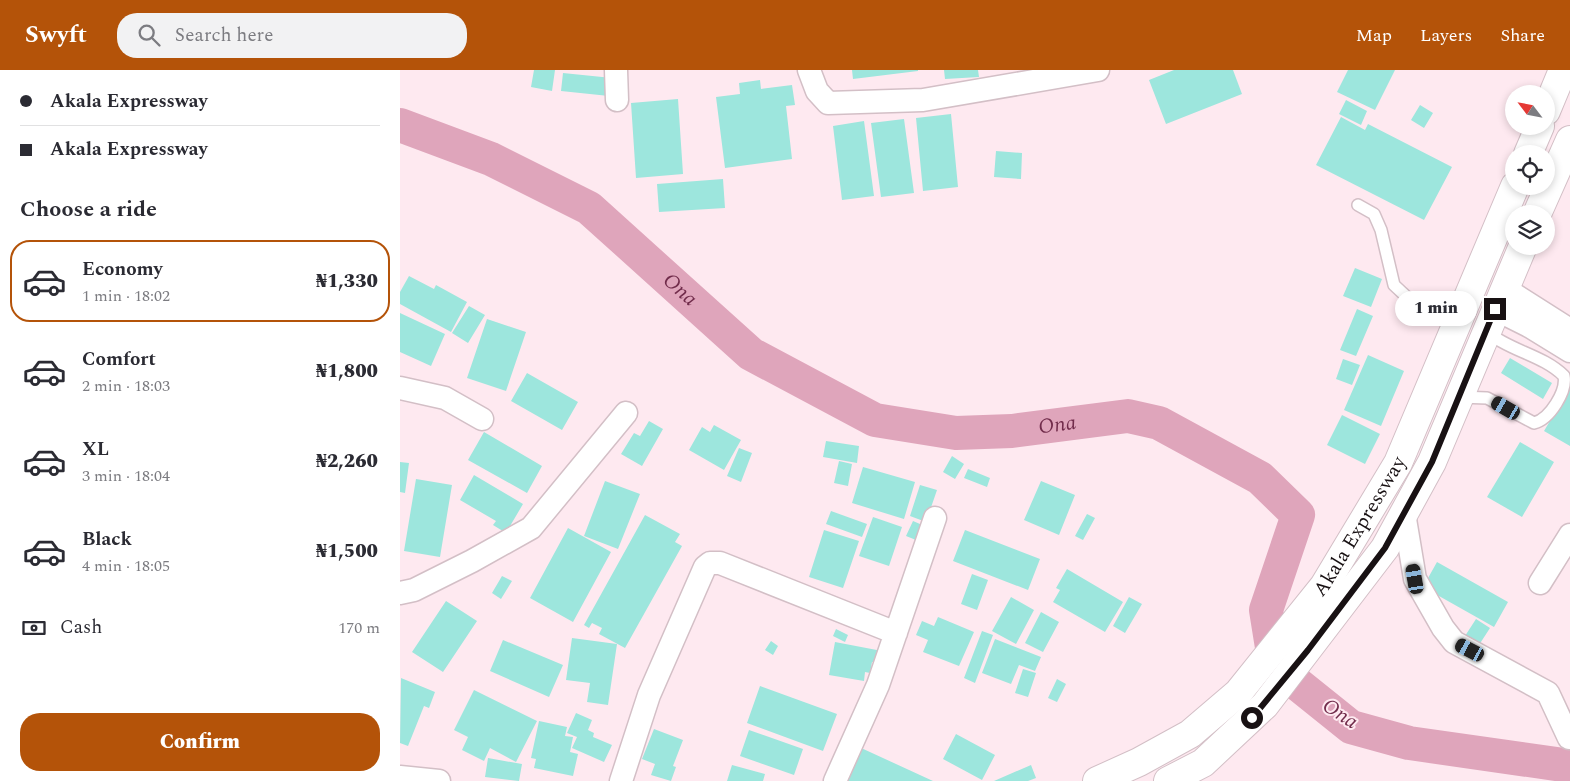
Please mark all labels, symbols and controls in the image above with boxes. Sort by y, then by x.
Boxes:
search box [117,13,467,58]
text: Swyft [25,17,87,53]
icon: search [135,21,163,49]
text: Search here [175,21,273,50]
text: Map [1356,22,1392,49]
text: Layers [1420,22,1472,49]
text: Share [1500,22,1545,49]
north arrow [1505,85,1555,135]
map controls [1505,85,1555,255]
text: Akala Expressway [50,87,208,116]
text: Akala Expressway [50,135,208,164]
button: locate [1505,145,1555,195]
text: Choose a ride [20,193,157,226]
button: layers [1505,205,1555,255]
text: Economy [82,255,163,284]
icon: car [22,259,67,304]
water label: Ona [655,265,705,315]
text: ₦1,330 [316,267,378,296]
text: 1 min · 18:02 [82,284,170,308]
callout: 1 min [1395,292,1478,326]
text: 1 min [1414,296,1458,320]
route end [1484,298,1506,320]
text: Comfort [82,345,156,374]
icon: car [22,349,67,394]
text: ₦1,800 [316,357,378,386]
text: 2 min · 18:03 [82,374,170,398]
car [1489,394,1522,422]
water label: Ona [1037,407,1078,443]
text: XL [82,435,109,464]
icon: car [22,439,67,484]
text: ₦2,260 [316,447,378,476]
street label: Akala Expressway [1306,451,1414,604]
text: 3 min · 18:04 [82,464,170,488]
text: Black [82,525,132,554]
icon: car [22,529,67,574]
text: ₦1,500 [316,537,378,566]
text: 4 min · 18:05 [82,554,170,578]
car [1405,563,1424,595]
text: Cash [60,613,102,642]
icon: cash [20,614,48,642]
text: 170 m [338,616,380,640]
car [1453,636,1486,664]
water label: Ona [1315,690,1365,738]
route start [1241,707,1263,729]
button: Confirm [20,713,380,771]

